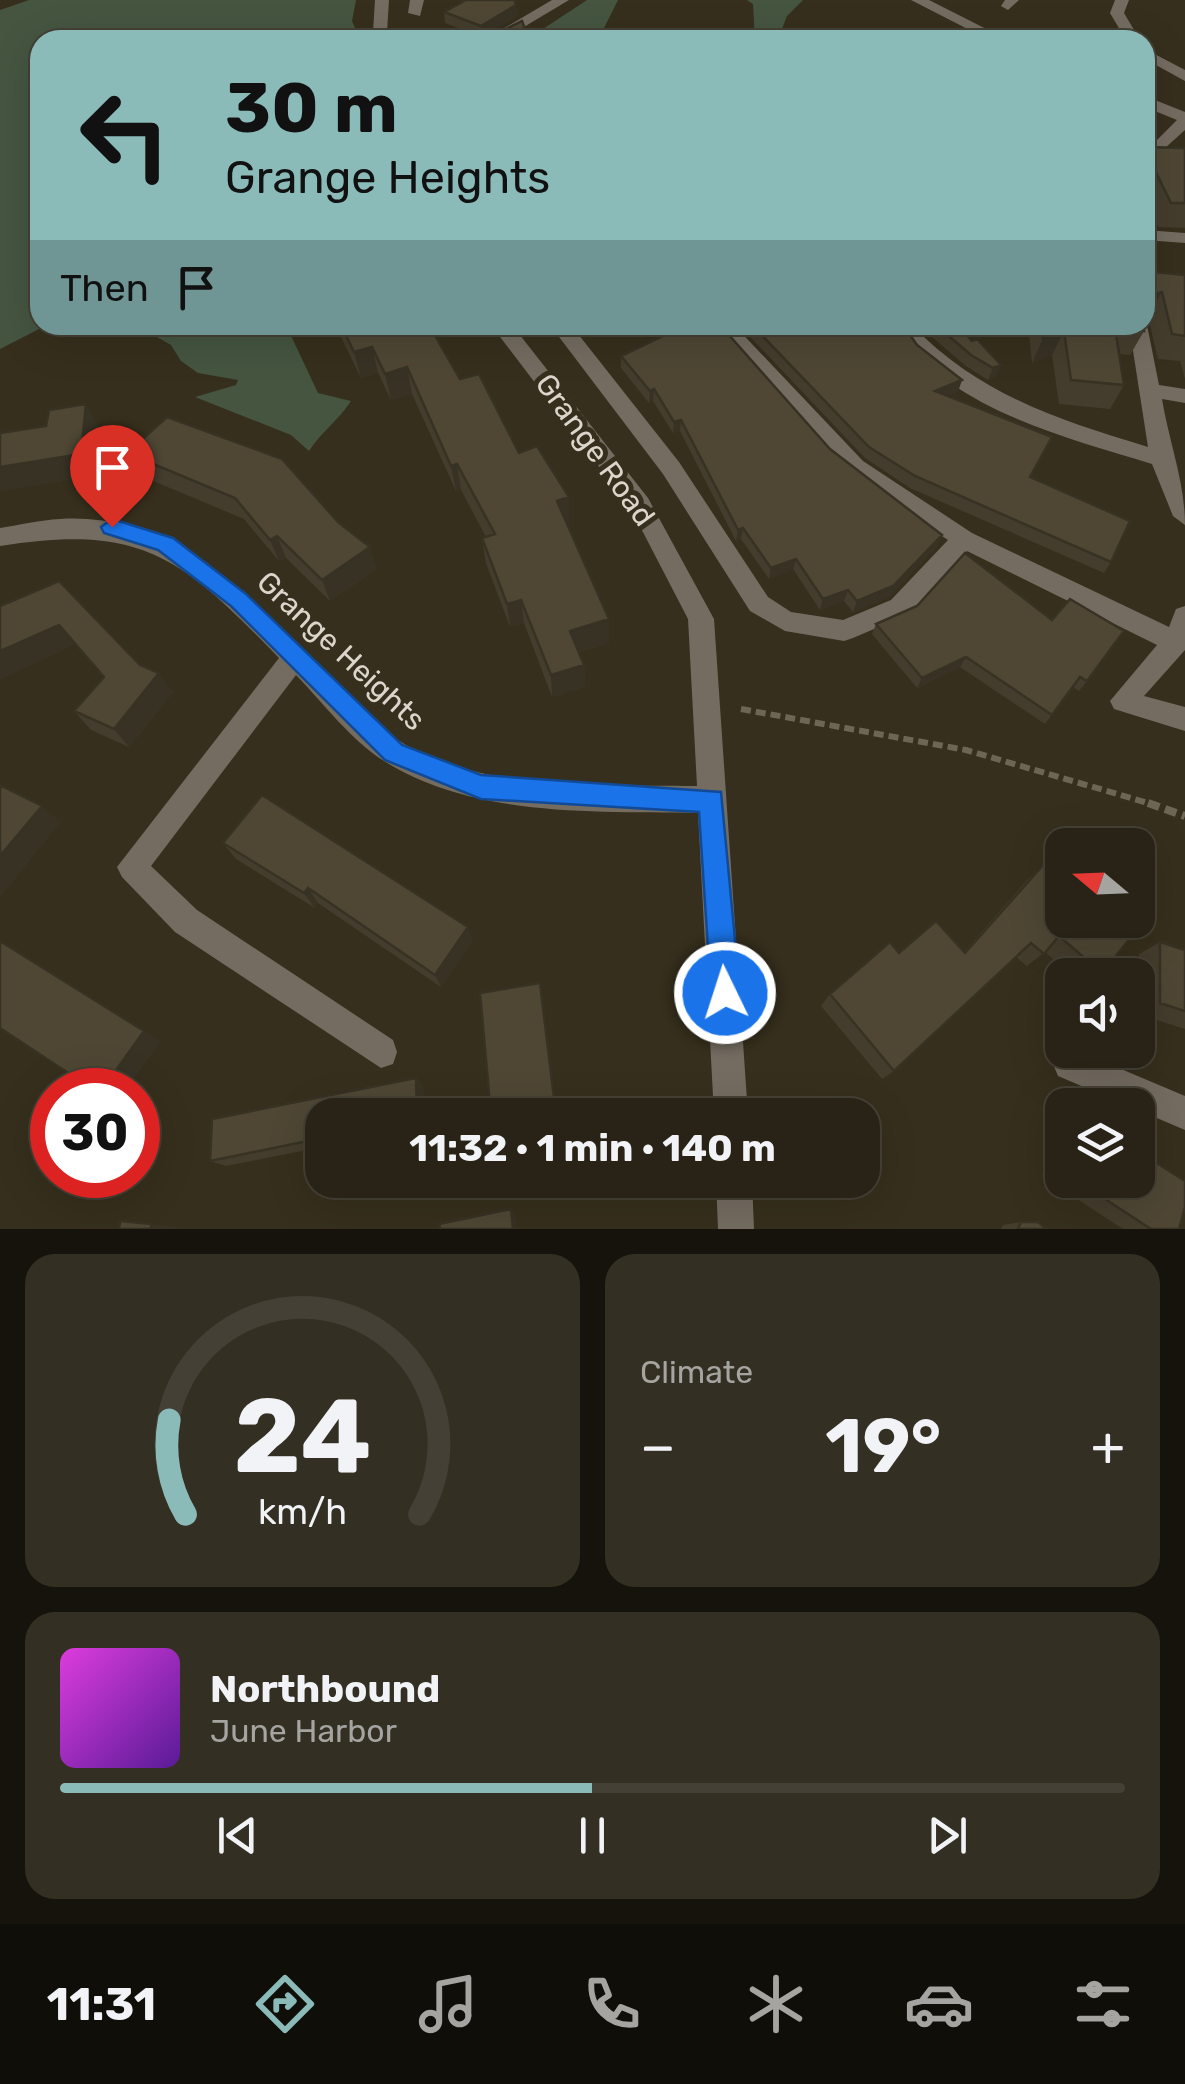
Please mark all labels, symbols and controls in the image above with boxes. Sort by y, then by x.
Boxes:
text: 30 m [225,67,398,150]
icon: left [60,70,190,200]
text: Grange Heights [225,151,550,204]
icon: arrive [169,260,224,315]
text: Then [60,265,149,311]
street label: Grange Road [528,367,662,533]
pin [70,425,155,528]
icon: arrive [85,440,140,495]
street label: Grange Heights [249,564,433,738]
north arrow [1045,828,1155,938]
map controls [1045,828,1155,1198]
position arrow [673,941,777,1045]
button: sound [1045,958,1155,1068]
speed limit sign: 30 [30,1068,160,1198]
button: layers [1045,1088,1155,1198]
text: 11:32 · 1 min · 140 m [409,1125,776,1171]
text: Climate [640,1353,753,1391]
text: 24 [233,1375,372,1498]
text: 19° [825,1402,941,1491]
text: − [640,1414,676,1479]
text: + [1091,1414,1125,1479]
text: km/h [258,1491,347,1533]
text: Northbound [210,1666,440,1712]
text: June Harbor [210,1712,397,1750]
icon: previous [210,1808,265,1863]
icon: pause [565,1808,620,1863]
icon: next [920,1808,975,1863]
icon: directions [250,1969,320,2039]
icon: music [413,1969,483,2039]
icon: phone [577,1969,647,2039]
icon: climate [741,1969,811,2039]
icon: car [904,1969,974,2039]
icon: filters [1068,1969,1138,2039]
text: 11:31 [47,1978,156,2031]

